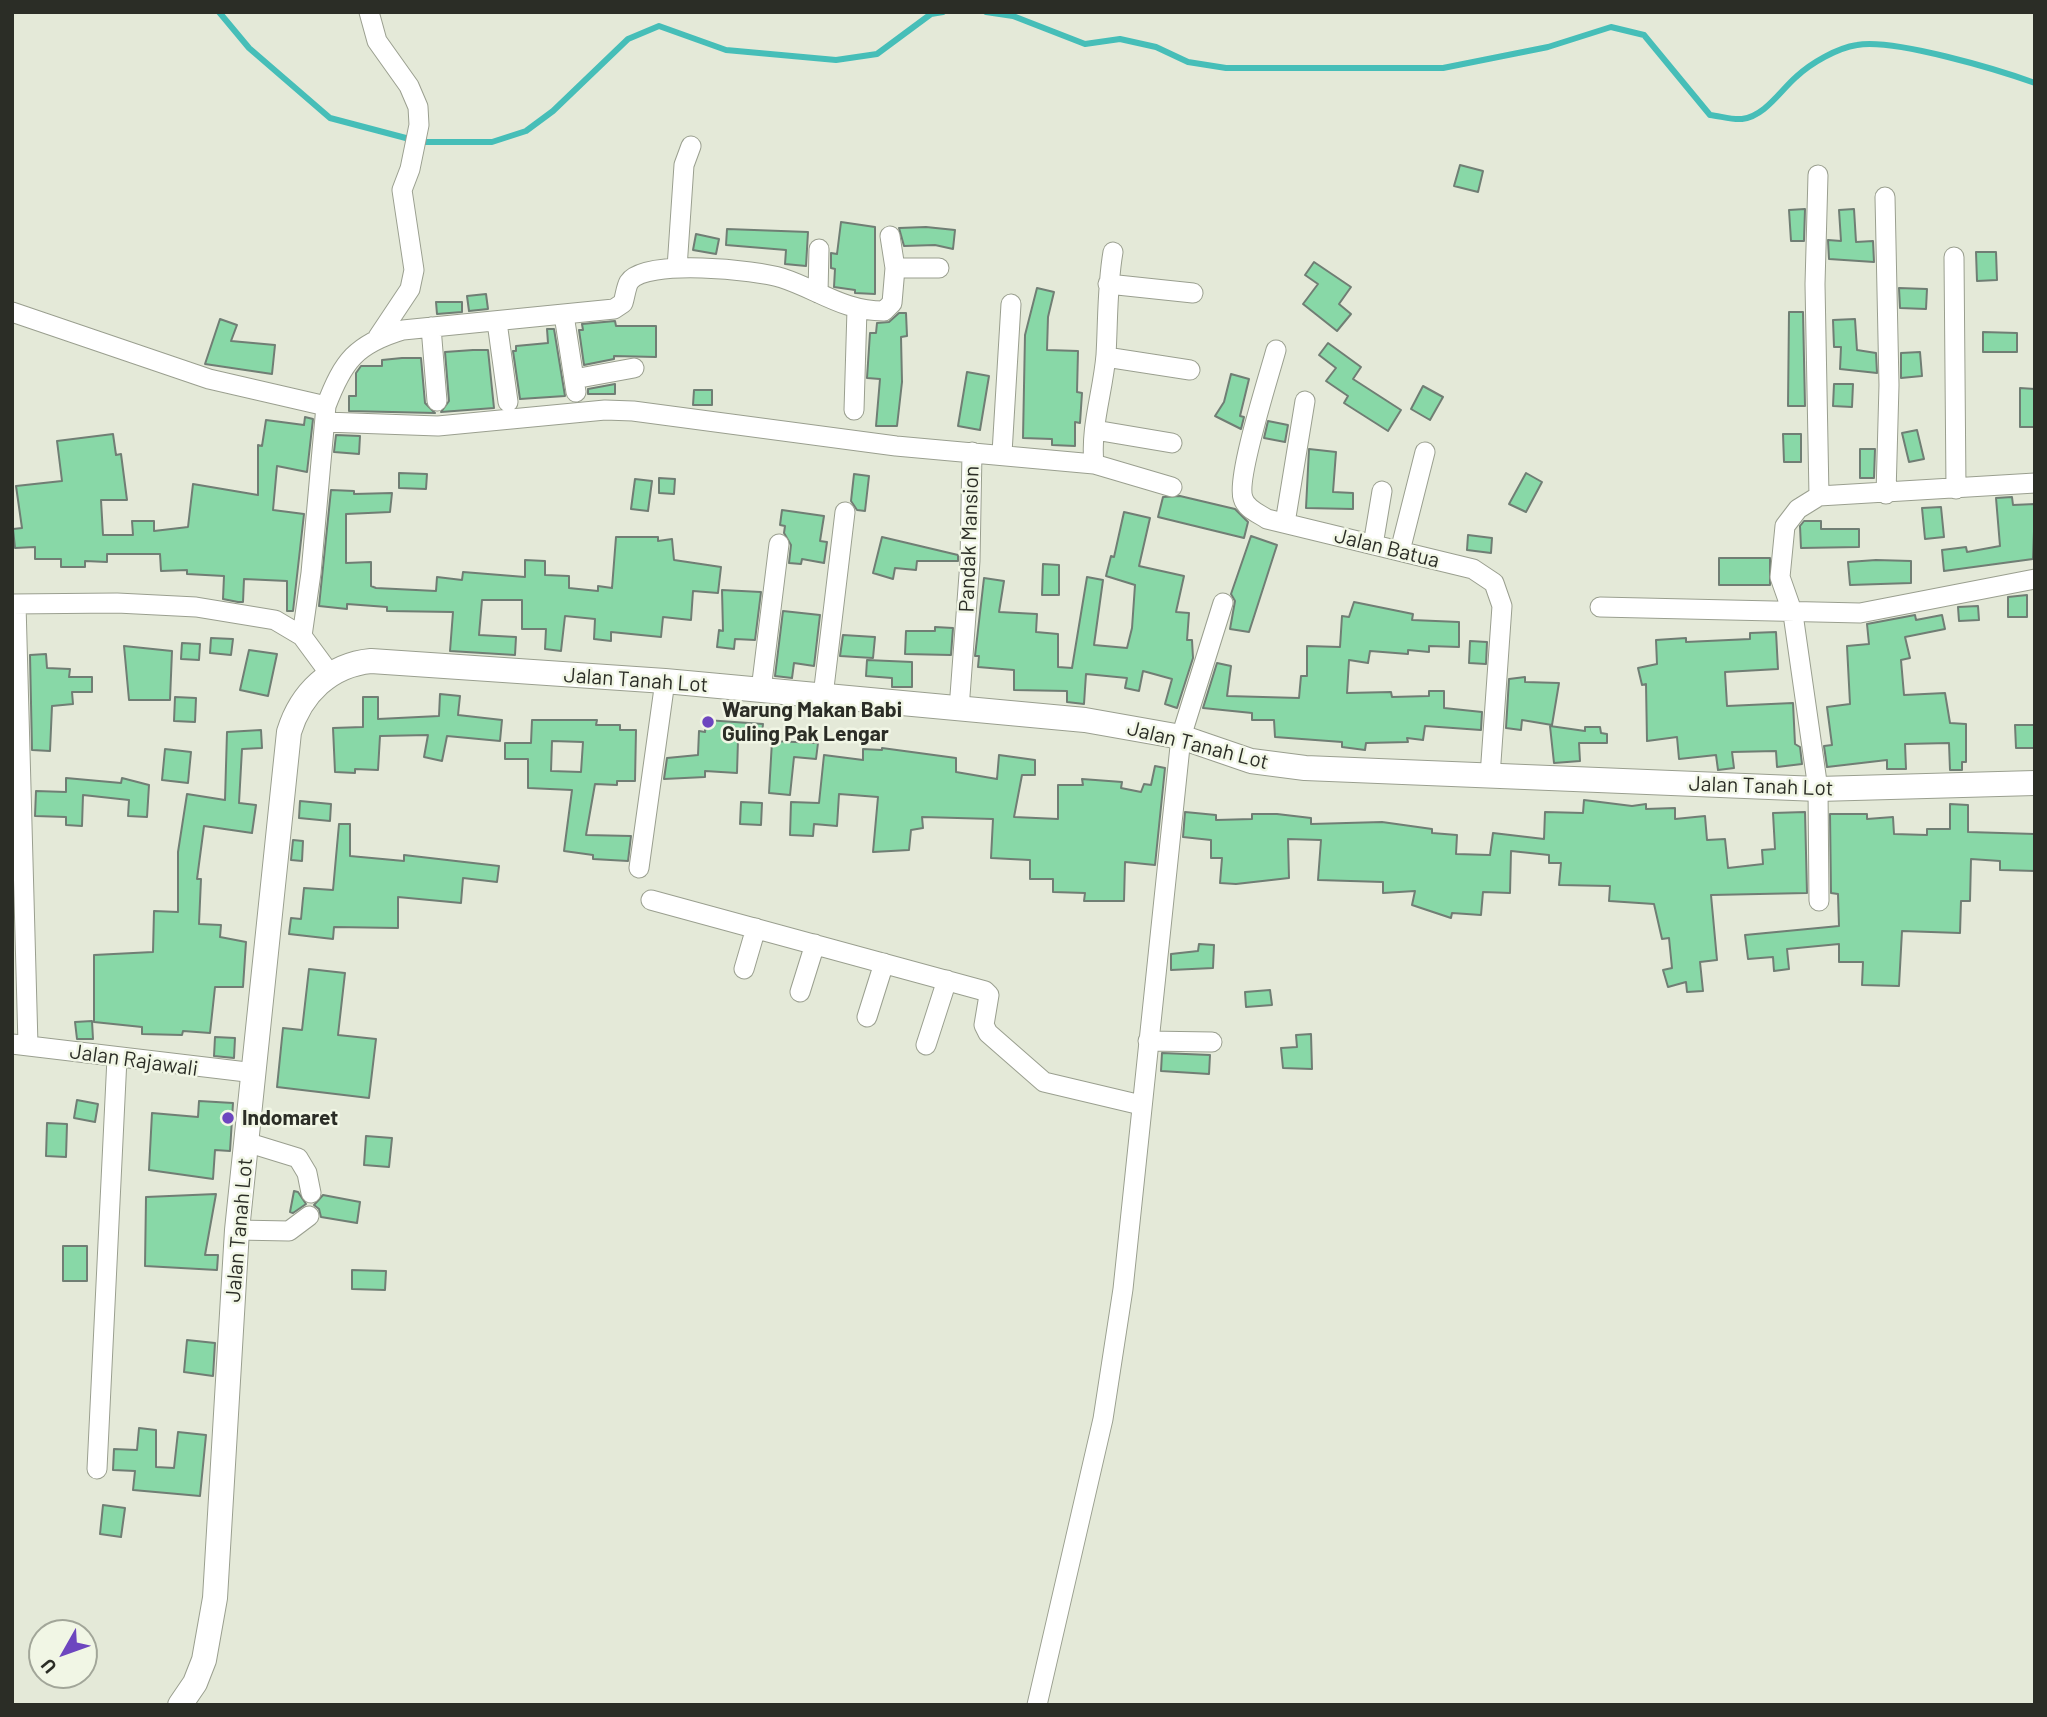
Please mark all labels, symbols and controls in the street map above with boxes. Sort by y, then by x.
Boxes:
street label: Pandak Mansion [954,465,984,613]
street label: Jalan Batua [1332,523,1442,573]
street label: Jalan Tanah Lot [563,662,709,698]
place label: Warung Makan Babi Guling Pak Lengar [722,697,902,747]
marker: Warung Makan Babi Guling Pak Lengar [700,714,716,730]
street label: Jalan Tanah Lot [1125,715,1271,775]
street label: Jalan Tanah Lot [1688,771,1834,801]
street label: Jalan Rajawali [68,1039,200,1081]
place label: Indomaret [242,1105,338,1131]
marker: Indomaret [220,1110,236,1126]
street label: Jalan Tanah Lot [220,1157,258,1303]
north arrow [28,1619,98,1689]
text: U [35,1655,61,1679]

